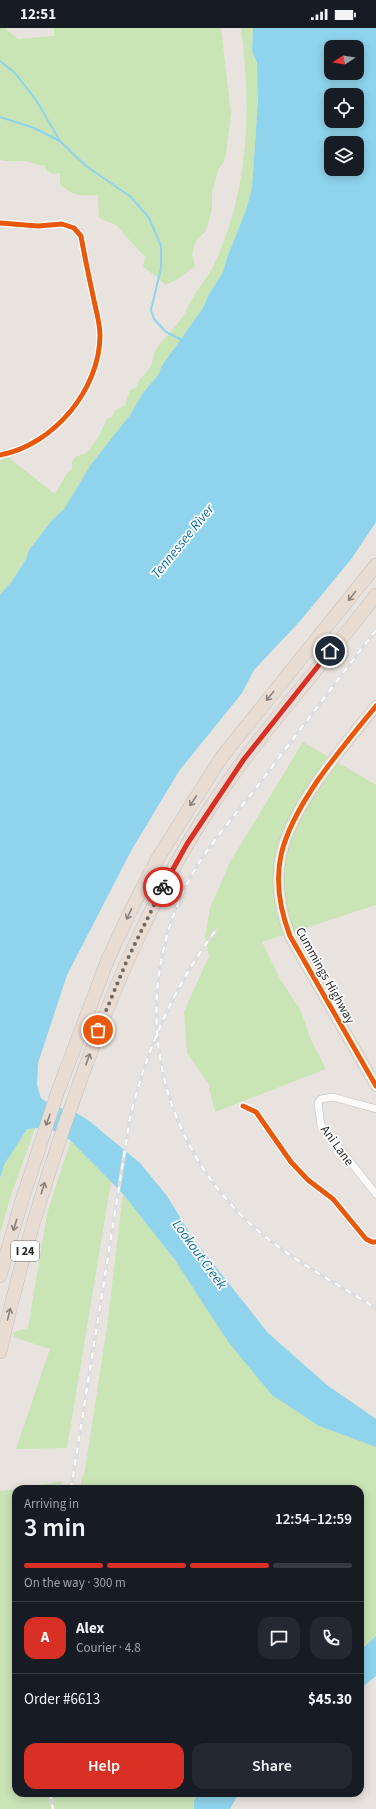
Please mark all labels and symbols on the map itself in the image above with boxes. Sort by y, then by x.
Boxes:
north arrow [324,40,364,80]
water label: Tennessee River [147,499,220,583]
one-way arrow [348,590,356,601]
pin [313,634,347,668]
one-way arrow [265,691,274,702]
one-way arrow [189,795,197,806]
courier [143,867,183,907]
one-way arrow [125,908,132,920]
street label: Cummings Highway [291,924,359,1027]
pin [81,1013,115,1047]
one-way arrow [84,1053,92,1065]
one-way arrow [44,1113,51,1126]
street label: Ani Lane [316,1122,358,1170]
one-way arrow [40,1182,47,1195]
water label: Lookout Creek [167,1216,231,1294]
one-way arrow [11,1219,18,1232]
road number: I 24 [11,1241,39,1261]
one-way arrow [5,1308,13,1321]

